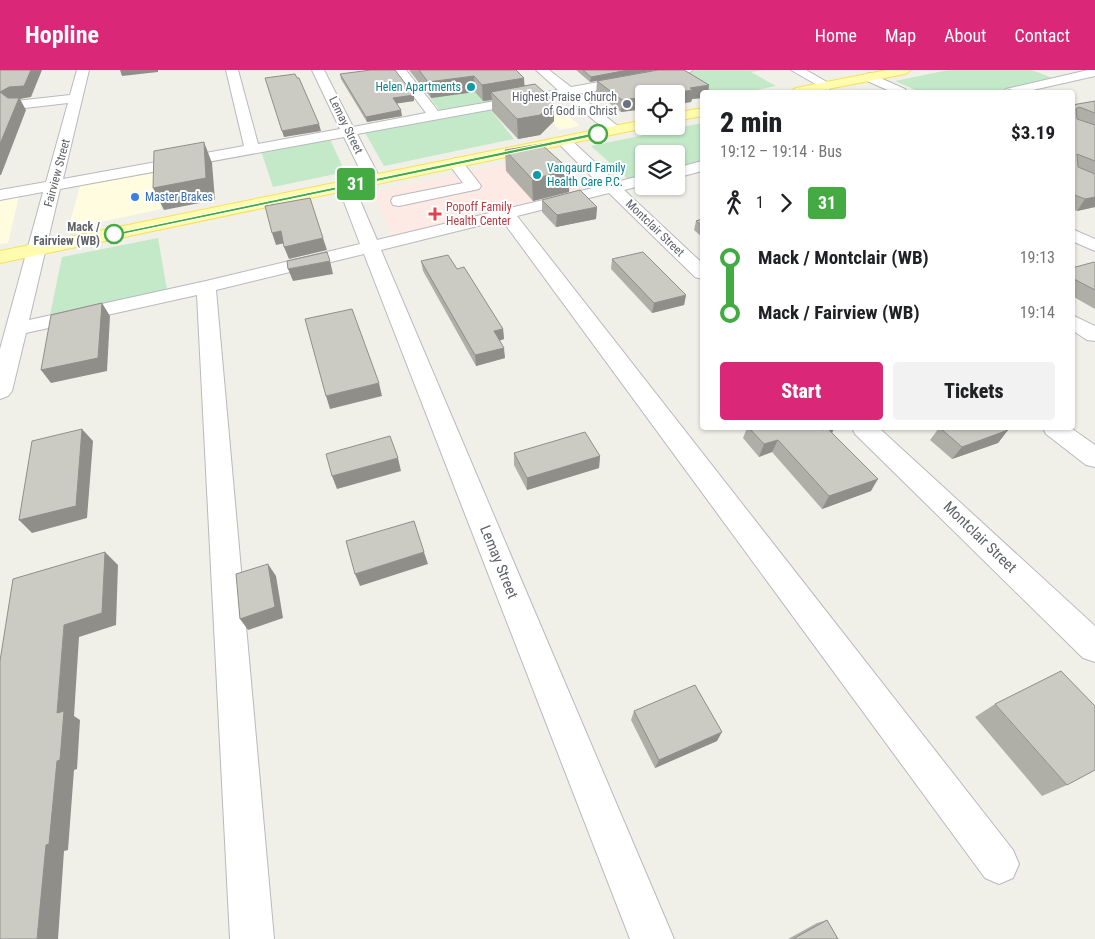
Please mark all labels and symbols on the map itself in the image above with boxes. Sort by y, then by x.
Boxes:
place label: Helen Apartments [375,80,461,94]
marker: Helen Apartments [465,81,477,93]
place label: Highest Praise Church of God in Christ [512,90,617,118]
street label: Lemay Street [326,94,366,156]
marker: Highest Praise Church of God in Christ [621,98,633,110]
unlabelled marker [588,124,608,144]
street label: Fairview Street [41,137,73,209]
place label: Vangaurd Family Health Care P.C. [547,161,626,189]
line badge: 31 [334,168,378,200]
marker: Vangaurd Family Health Care P.C. [531,169,543,181]
place label: Master Brakes [145,190,213,204]
marker: Master Brakes [129,191,141,203]
street label: Montclair Street [623,197,687,260]
place label: Popoff Family Health Center [446,200,512,228]
marker: Popoff Family Health Center [428,207,442,221]
place label: Mack / Fairview (WB) [34,220,100,248]
marker: Mack / Fairview (WB) [104,224,124,244]
street label: Montclair Street [940,498,1020,576]
street label: Lemay Street [476,523,522,601]

